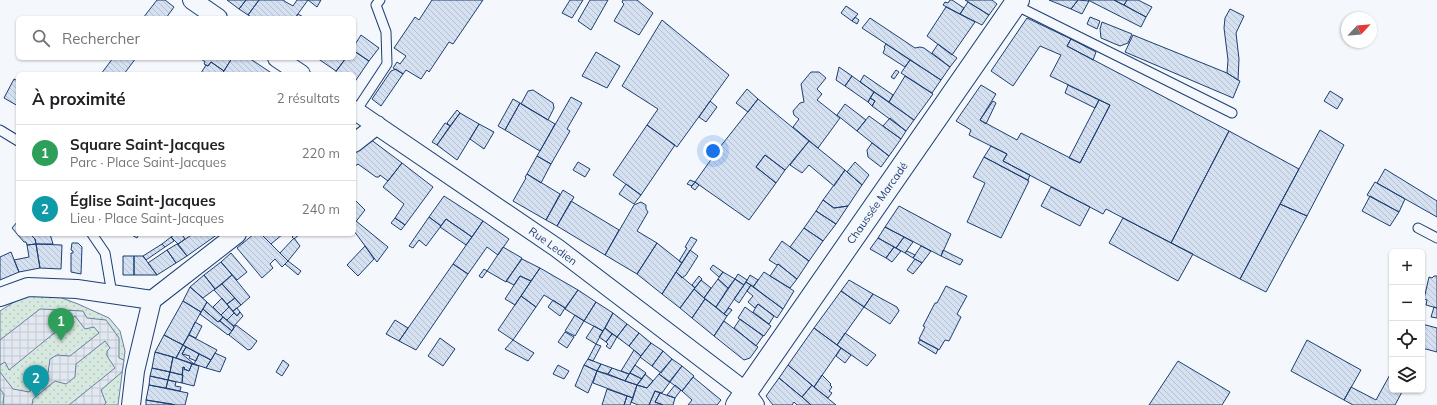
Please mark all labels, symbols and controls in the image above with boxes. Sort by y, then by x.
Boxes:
north arrow [1341,12,1377,48]
search box [16,16,356,60]
icon: search [30,27,52,49]
text: Rechercher [62,29,140,48]
text: À proximité [32,88,126,109]
text: 2 résultats [277,90,340,106]
text: Square Saint-Jacques [70,135,225,154]
your location [703,141,723,161]
text: 1 [41,145,49,161]
text: 220 m [302,145,340,161]
text: Parc · Place Saint-Jacques [70,154,226,170]
street label: Chaussée Marcadé [843,159,911,247]
text: Église Saint-Jacques [70,191,216,210]
text: 2 [41,201,49,217]
text: 240 m [302,201,340,217]
text: Lieu · Place Saint-Jacques [70,210,224,226]
street label: Rue Ledien [526,224,580,268]
map controls [1389,249,1425,393]
button: + [1389,249,1425,285]
button: − [1389,285,1425,321]
pin: 1 [48,308,74,341]
button: locate [1389,321,1425,357]
button: layers [1389,357,1425,393]
pin: 2 [23,365,49,398]

